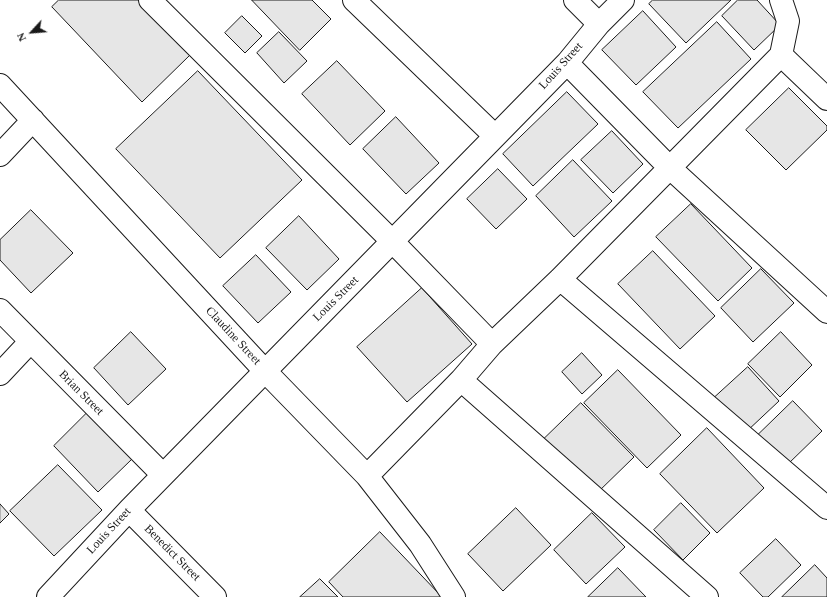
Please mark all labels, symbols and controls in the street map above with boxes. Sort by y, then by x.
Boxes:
north arrow [12,12,52,52]
text: N [14,31,28,43]
street label: Louis Street [536,40,586,92]
street label: Louis Street [310,273,362,325]
street label: Claudine Street [202,304,264,368]
street label: Brian Street [56,368,106,418]
street label: Louis Street [84,505,134,557]
street label: Benedict Street [141,522,203,584]

